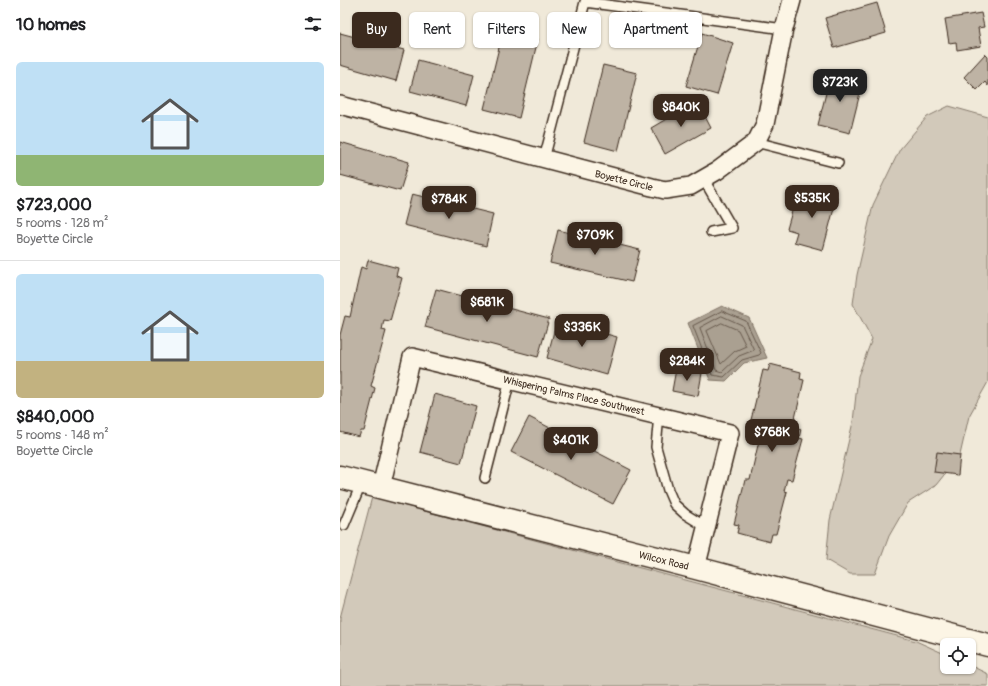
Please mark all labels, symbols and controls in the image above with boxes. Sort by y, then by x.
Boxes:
chip: Buy [352,12,401,48]
chip: Rent [409,12,465,48]
chip: Filters [473,12,539,48]
chip: New [547,12,601,48]
chip: Apartment [609,12,702,48]
icon: filters [302,13,324,35]
text: 10 homes [16,14,86,35]
pin: $723K [812,69,868,103]
text: $723K [822,74,858,90]
icon: home [134,88,206,160]
pin: $840K [653,94,709,128]
text: $840K [662,99,700,115]
street label: Boyette Circle [594,168,654,194]
pin: $535K [784,185,840,219]
pin: $784K [421,186,477,220]
text: $535K [794,190,830,206]
text: $784K [431,191,467,207]
text: $723,000 [16,194,92,215]
text: 5 rooms · 128 m² [16,215,109,231]
pin: $709K [567,222,623,256]
text: $709K [576,227,614,243]
text: Boyette Circle [16,231,93,247]
pin: $681K [459,289,515,323]
text: $681K [470,294,504,310]
icon: home [134,300,206,372]
pin: $336K [554,314,610,348]
text: $336K [564,319,600,335]
pin: $284K [659,348,715,382]
text: $284K [669,353,705,369]
street label: Whispering Palms Place Southwest [502,374,647,418]
text: $840,000 [16,406,94,427]
pin: $768K [744,419,800,453]
text: $768K [754,424,790,440]
text: 5 rooms · 148 m² [16,427,109,443]
pin: $401K [543,427,599,461]
text: $401K [553,432,589,448]
text: Boyette Circle [16,443,93,459]
street label: Wilcox Road [638,549,690,573]
map controls [940,638,976,674]
button: locate [940,638,976,674]

